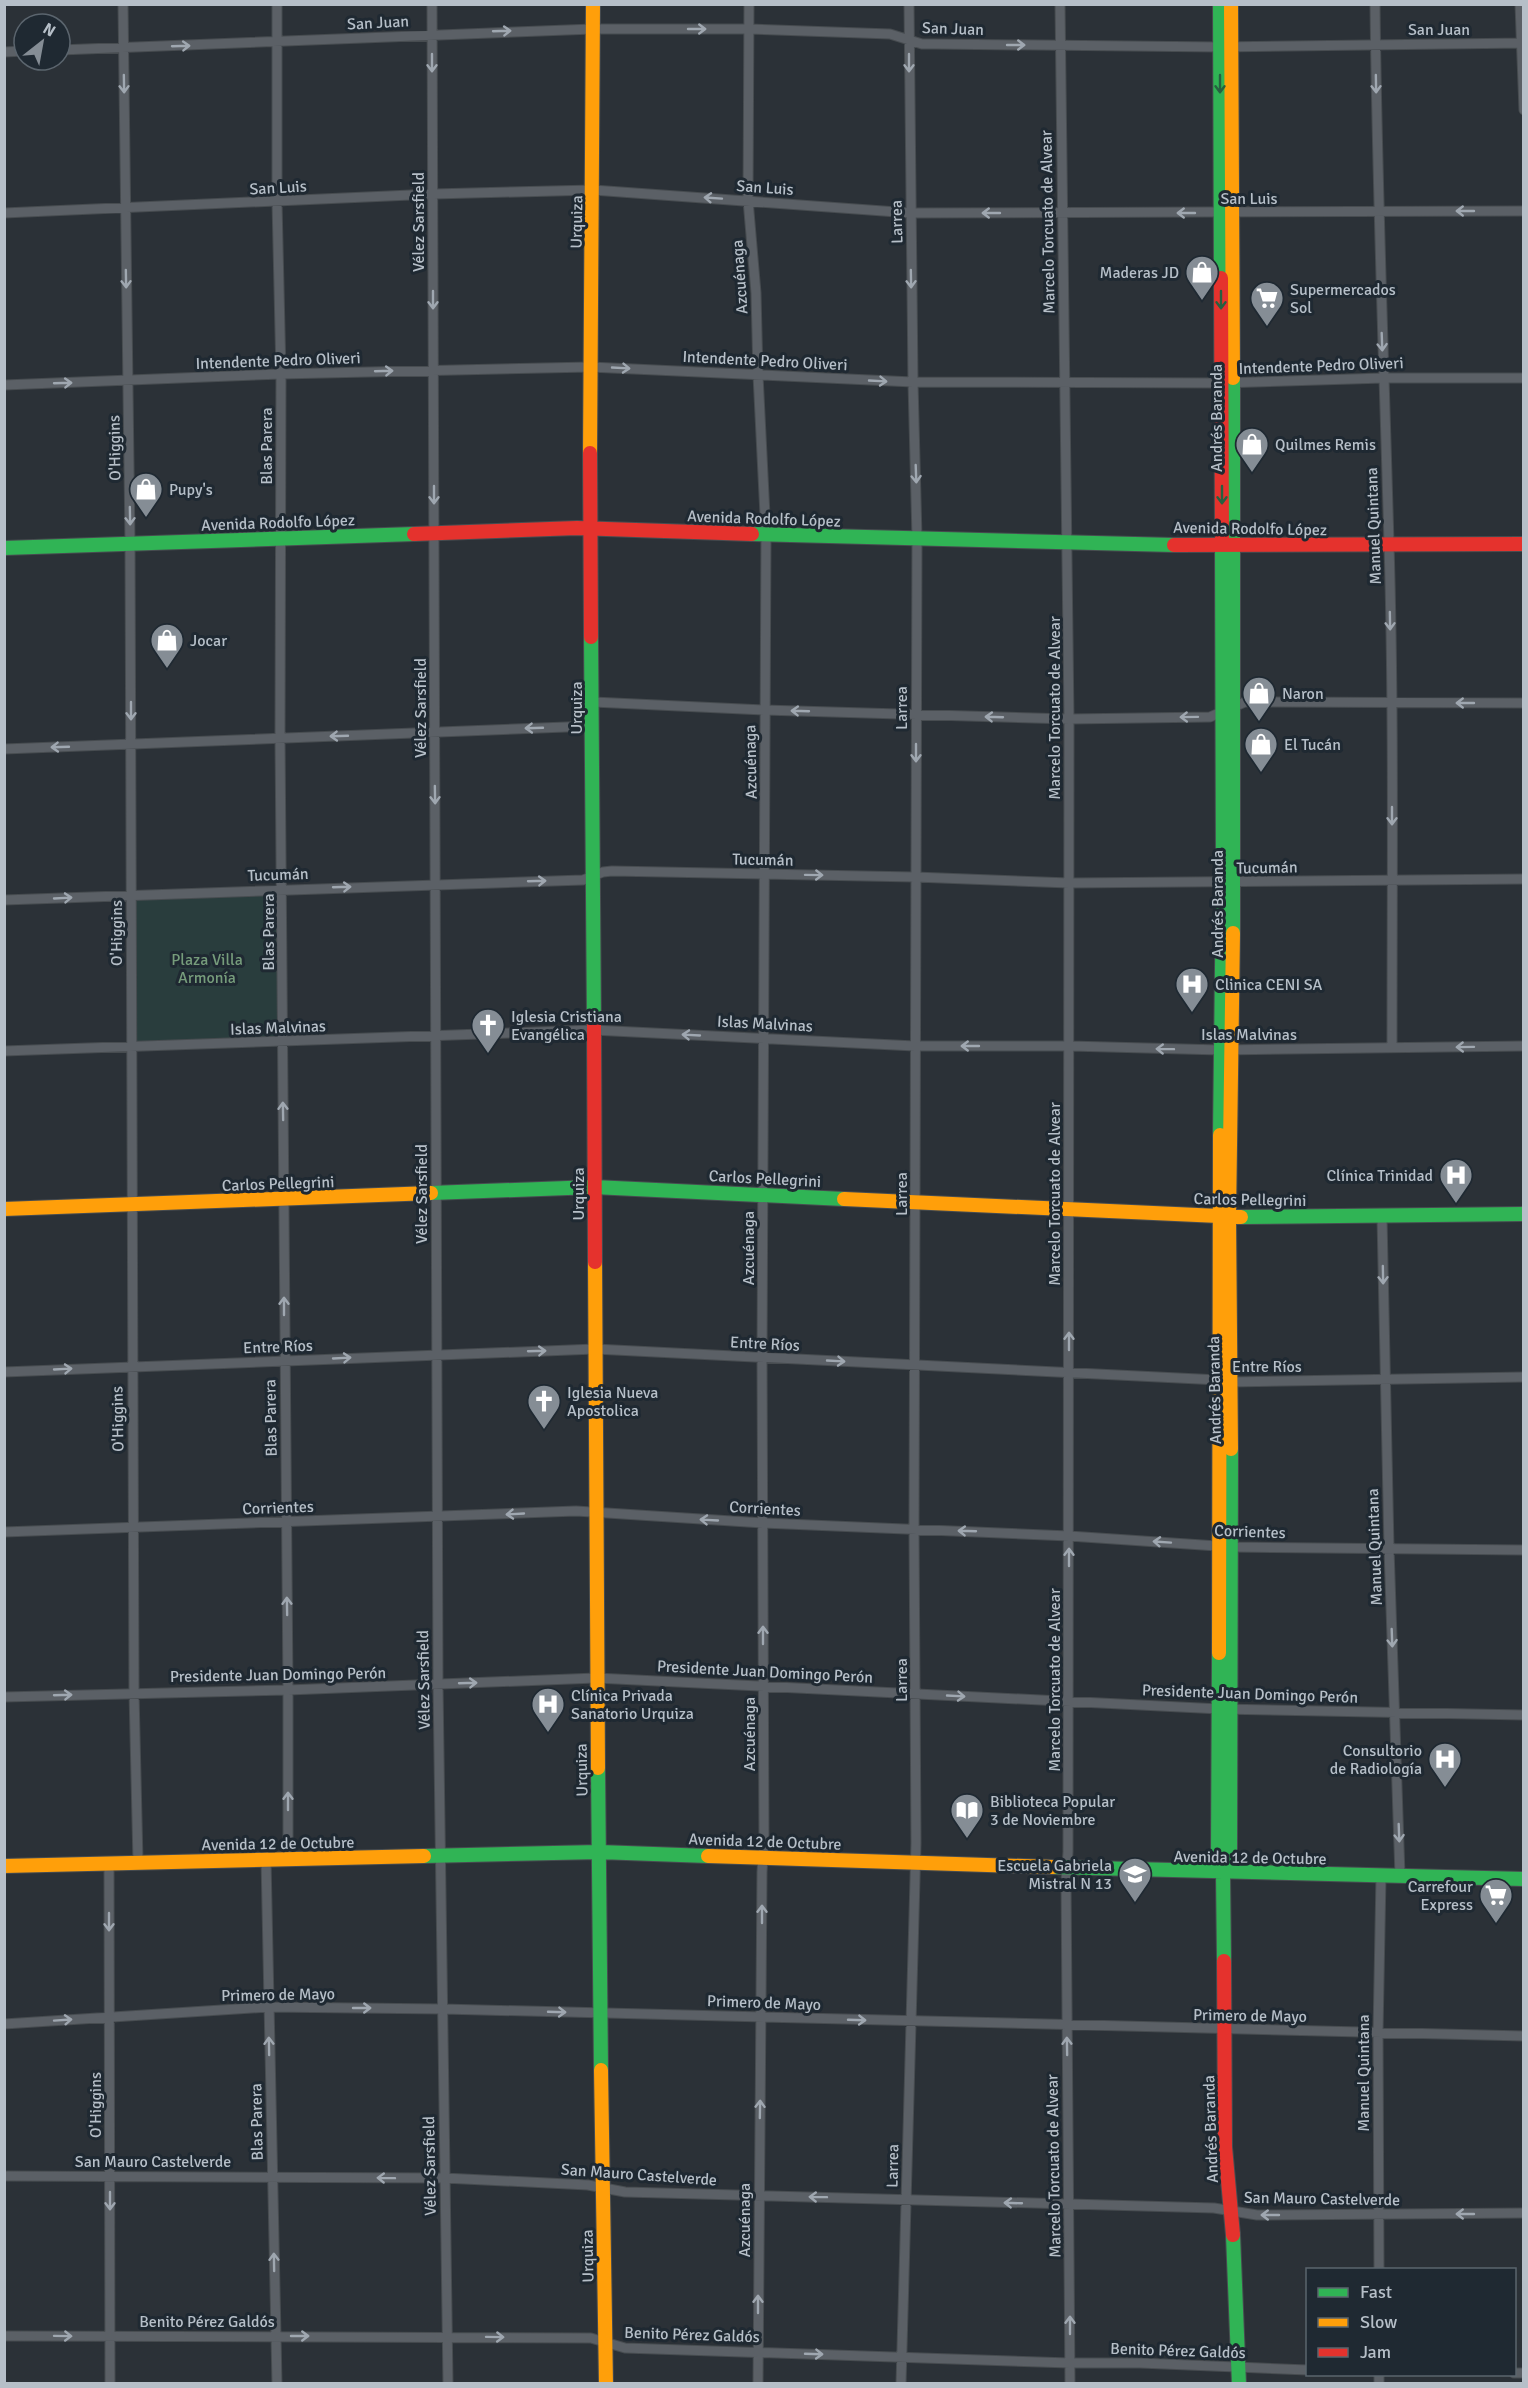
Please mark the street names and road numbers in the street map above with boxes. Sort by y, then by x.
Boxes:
street label: San Juan [347,11,410,35]
street label: San Juan [922,18,984,40]
street label: San Juan [1408,20,1470,40]
street label: Marcelo Torcuato de Alvear [1036,130,1060,314]
street label: Vélez Sarsfield [409,172,429,272]
street label: San Luis [736,176,794,200]
street label: San Luis [249,177,307,199]
street label: San Luis [1220,189,1278,209]
street label: Urquiza [567,195,587,249]
street label: Larrea [887,200,907,244]
street label: Azcuénaga [727,239,753,315]
street label: Intendente Pedro Oliveri [682,347,848,375]
street label: Intendente Pedro Oliveri [195,348,361,374]
street label: Intendente Pedro Oliveri [1238,353,1404,379]
street label: Andrés Baranda [1207,364,1227,472]
street label: Blas Parera [257,407,277,485]
street label: O'Higgins [104,415,126,481]
street label: Manuel Quintana [1362,467,1386,585]
street label: Avenida Rodolfo López [687,506,841,532]
street label: Avenida Rodolfo López [201,510,355,536]
street label: Avenida Rodolfo López [1173,518,1327,540]
street label: Marcelo Torcuato de Alvear [1045,616,1065,800]
street label: Vélez Sarsfield [411,658,431,758]
street label: Urquiza [567,681,587,735]
street label: Larrea [892,686,912,730]
street label: Azcuénaga [740,725,762,799]
street label: Tucumán [732,849,794,871]
street label: Andrés Baranda [1208,850,1228,958]
street label: Tucumán [1236,857,1298,879]
street label: Tucumán [247,864,309,886]
street label: Blas Parera [259,893,279,971]
street label: O'Higgins [107,900,127,966]
street label: Islas Malvinas [717,1012,813,1036]
street label: Islas Malvinas [230,1016,326,1040]
street label: Islas Malvinas [1201,1025,1297,1045]
street label: Marcelo Torcuato de Alvear [1045,1102,1065,1286]
street label: Vélez Sarsfield [412,1144,432,1244]
street label: Carlos Pellegrini [708,1166,822,1192]
street label: Urquiza [569,1167,589,1221]
street label: Carlos Pellegrini [221,1172,335,1196]
street label: Larrea [892,1172,912,1216]
street label: Carlos Pellegrini [1193,1189,1306,1211]
street label: Azcuénaga [739,1211,759,1285]
street label: Entre Ríos [730,1332,800,1356]
street label: Entre Ríos [243,1336,313,1358]
street label: Andrés Baranda [1204,1336,1226,1444]
street label: Entre Ríos [1232,1357,1302,1377]
street label: Blas Parera [260,1379,282,1457]
street label: O'Higgins [107,1386,129,1452]
street label: Manuel Quintana [1363,1488,1387,1606]
street label: Corrientes [242,1497,314,1519]
street label: Corrientes [729,1497,801,1521]
street label: Corrientes [1214,1521,1286,1543]
street label: Marcelo Torcuato de Alvear [1045,1588,1065,1772]
street label: Vélez Sarsfield [413,1630,435,1730]
street label: Presidente Juan Domingo Perón [656,1656,873,1688]
street label: Larrea [892,1658,912,1702]
street label: Presidente Juan Domingo Perón [170,1663,386,1687]
street label: Presidente Juan Domingo Perón [1142,1680,1358,1708]
street label: Azcuénaga [740,1697,760,1771]
street label: Urquiza [572,1743,592,1797]
street label: Avenida 12 de Octubre [688,1829,842,1855]
street label: Avenida 12 de Octubre [201,1833,355,1855]
street label: Avenida 12 de Octubre [1173,1847,1327,1869]
street label: Primero de Mayo [221,1984,335,2006]
street label: Primero de Mayo [707,1991,821,2015]
street label: Primero de Mayo [1193,2005,1307,2027]
street label: Manuel Quintana [1354,2014,1374,2132]
street label: O'Higgins [86,2072,106,2138]
street label: Marcelo Torcuato de Alvear [1042,2074,1066,2258]
street label: Andrés Baranda [1199,2075,1223,2183]
street label: Blas Parera [246,2083,268,2161]
street label: Vélez Sarsfield [419,2116,441,2216]
street label: Larrea [883,2144,903,2188]
street label: San Mauro Castelverde [75,2152,231,2172]
street label: San Mauro Castelverde [560,2160,718,2190]
street label: Azcuénaga [735,2183,755,2257]
street label: San Mauro Castelverde [1244,2188,1400,2210]
street label: Urquiza [578,2229,598,2283]
street label: Benito Pérez Galdós [139,2312,275,2332]
street label: Benito Pérez Galdós [624,2323,760,2347]
street label: Benito Pérez Galdós [1110,2339,1246,2363]

